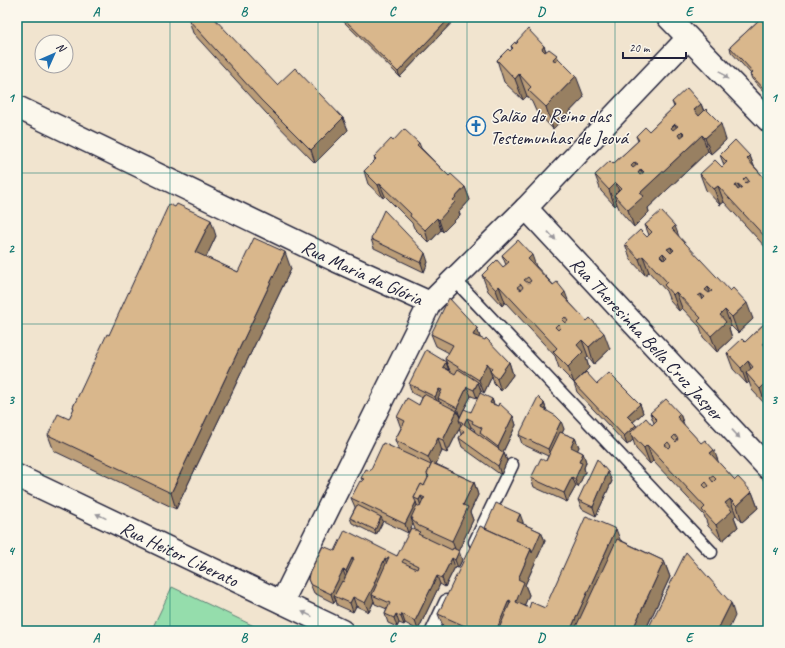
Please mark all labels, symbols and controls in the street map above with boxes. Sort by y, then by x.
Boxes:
text: A [93,4,101,20]
text: B [241,4,249,20]
text: C [389,4,397,20]
text: D [537,4,546,20]
text: E [686,4,695,20]
north arrow [34,34,74,74]
scale bar [623,34,686,60]
text: N [54,40,70,56]
text: 20 m [629,40,651,56]
one-way arrow [720,70,729,80]
text: 1 [8,90,16,106]
text: 1 [771,90,779,106]
place label: Salão do Reino das Testemunhas de Jeová [490,104,630,150]
church icon: Salão do Reino das Testemunhas de Jeová [465,115,487,137]
one-way arrow [547,232,556,241]
street label: Rua Maria da Glória [298,235,428,312]
text: 2 [8,241,15,257]
text: 2 [771,241,778,257]
street label: Rua Theresinha Bella Cruz Jasper [565,252,730,427]
text: 3 [8,392,15,408]
text: 3 [771,392,778,408]
one-way arrow [731,429,741,439]
one-way arrow [96,513,107,519]
street label: Rua Heitor Liberato [116,516,243,593]
text: 4 [8,543,16,559]
text: 4 [771,543,779,559]
one-way arrow [302,611,313,617]
text: A [93,630,101,646]
text: B [241,630,249,646]
text: C [389,630,397,646]
text: D [537,630,546,646]
text: E [686,630,695,646]

